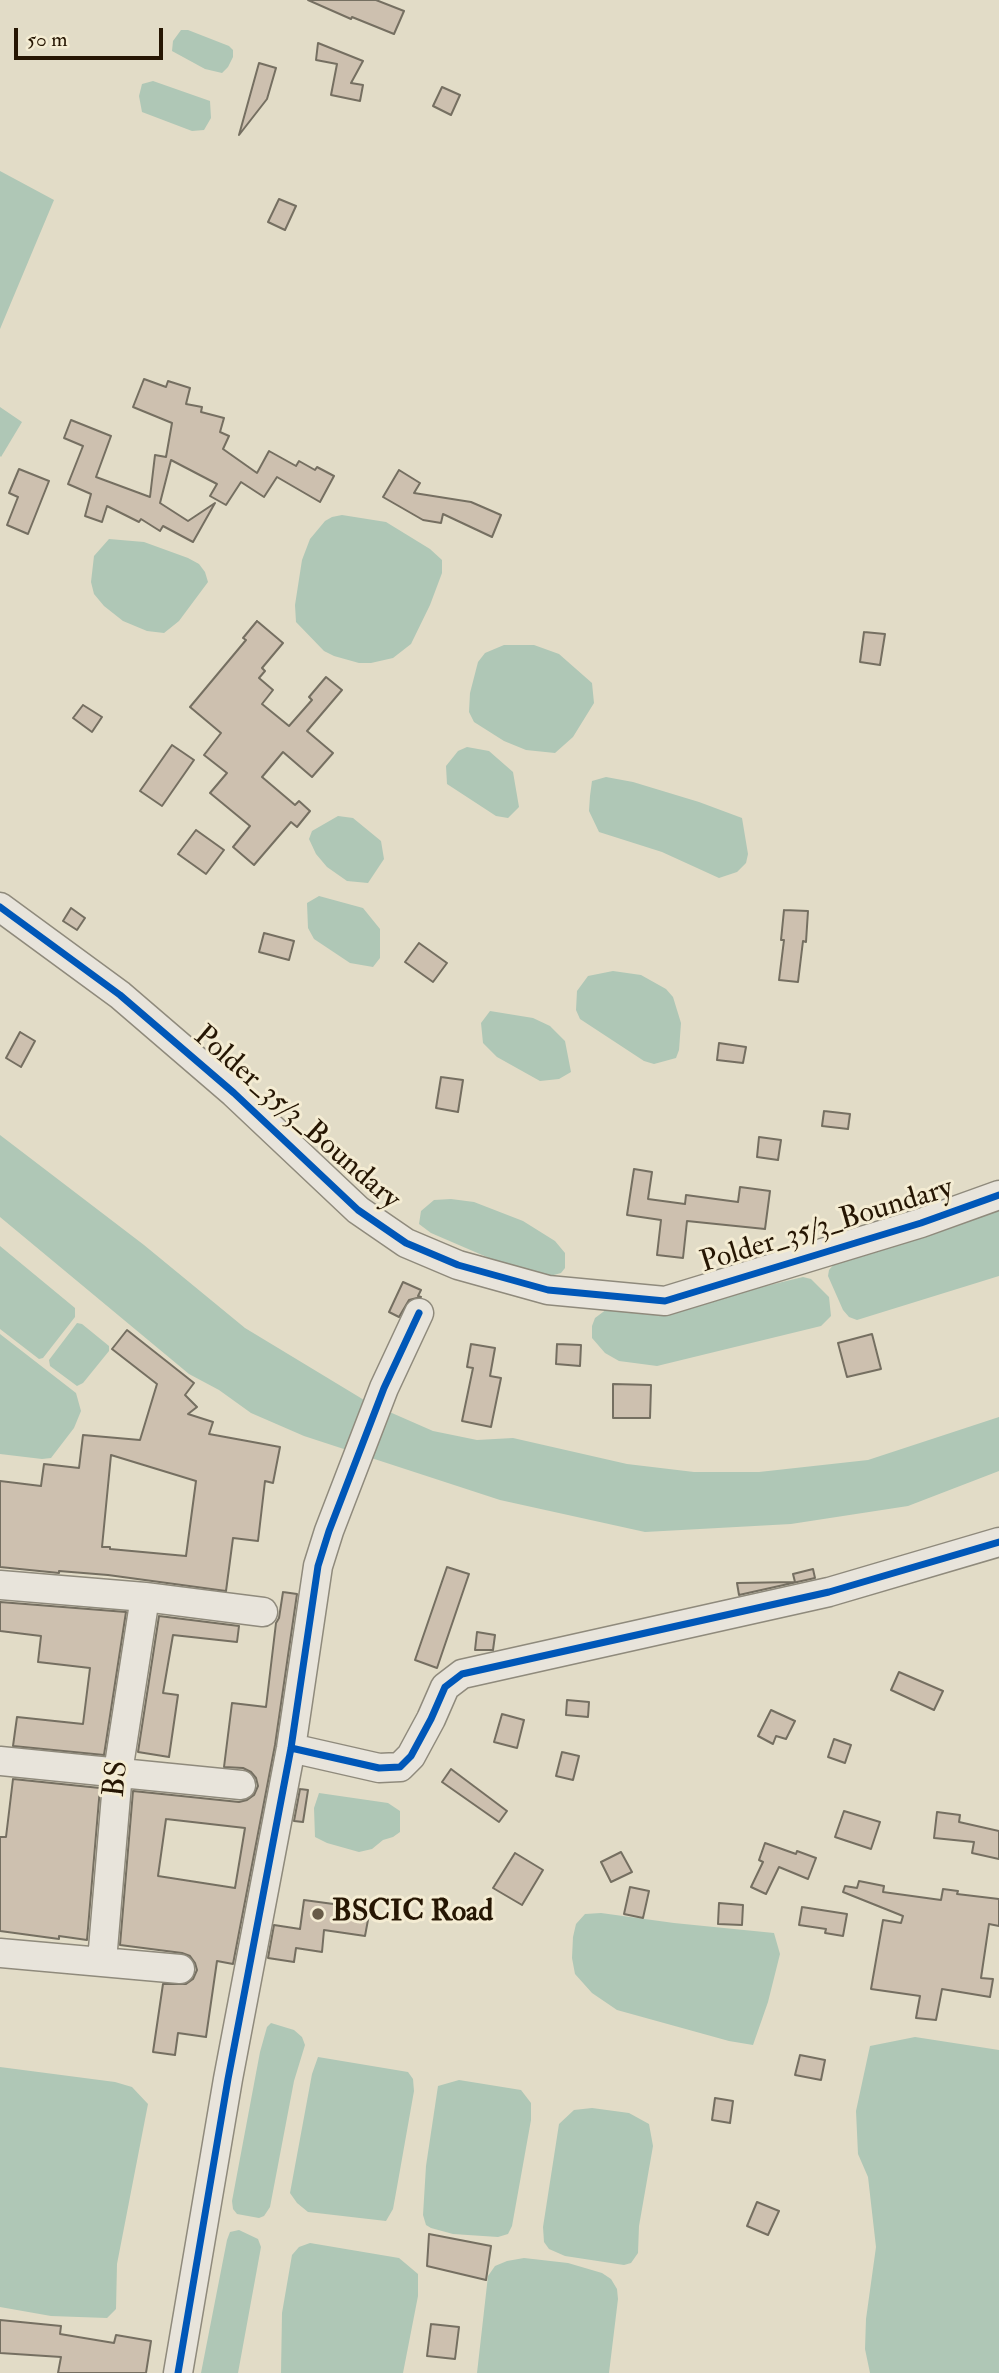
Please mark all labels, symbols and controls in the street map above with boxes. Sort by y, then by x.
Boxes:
scale bar [18,14,166,58]
text: 50 m [27,26,68,53]
street label: Polder_35/3_Boundary [185,1019,407,1219]
street label: Polder_35/3_Boundary [696,1171,958,1283]
street label: BS [98,1759,138,1799]
place label: BSCIC Road [332,1896,493,1932]
marker: BSCIC Road [310,1906,326,1922]

